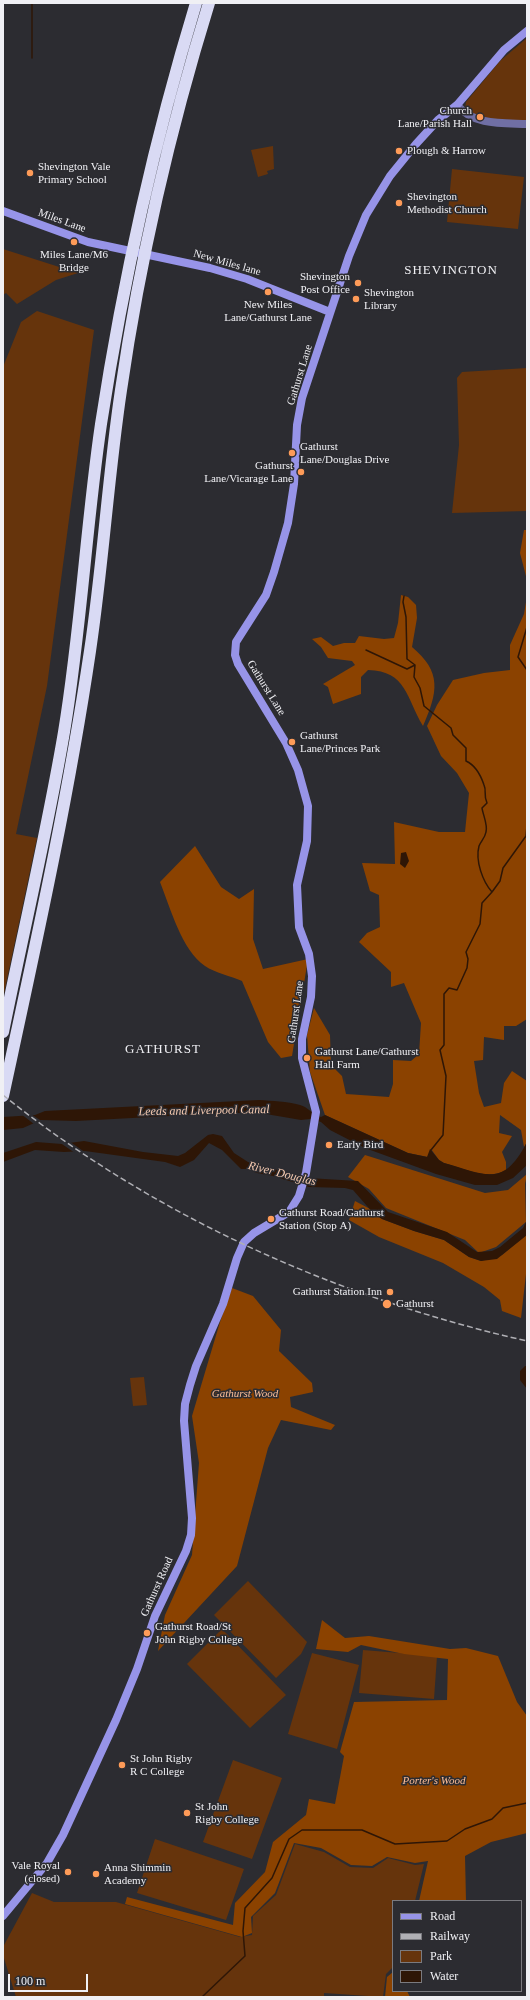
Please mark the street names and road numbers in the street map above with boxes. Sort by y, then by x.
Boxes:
street label: Miles Lane [36,206,88,236]
street label: New Miles lane [192,247,262,279]
street label: Gathurst Lane [285,343,315,407]
street label: Gathurst Lane [244,658,288,718]
street label: Gathurst Lane [285,980,307,1044]
street label: Gathurst Road [138,1555,176,1619]

